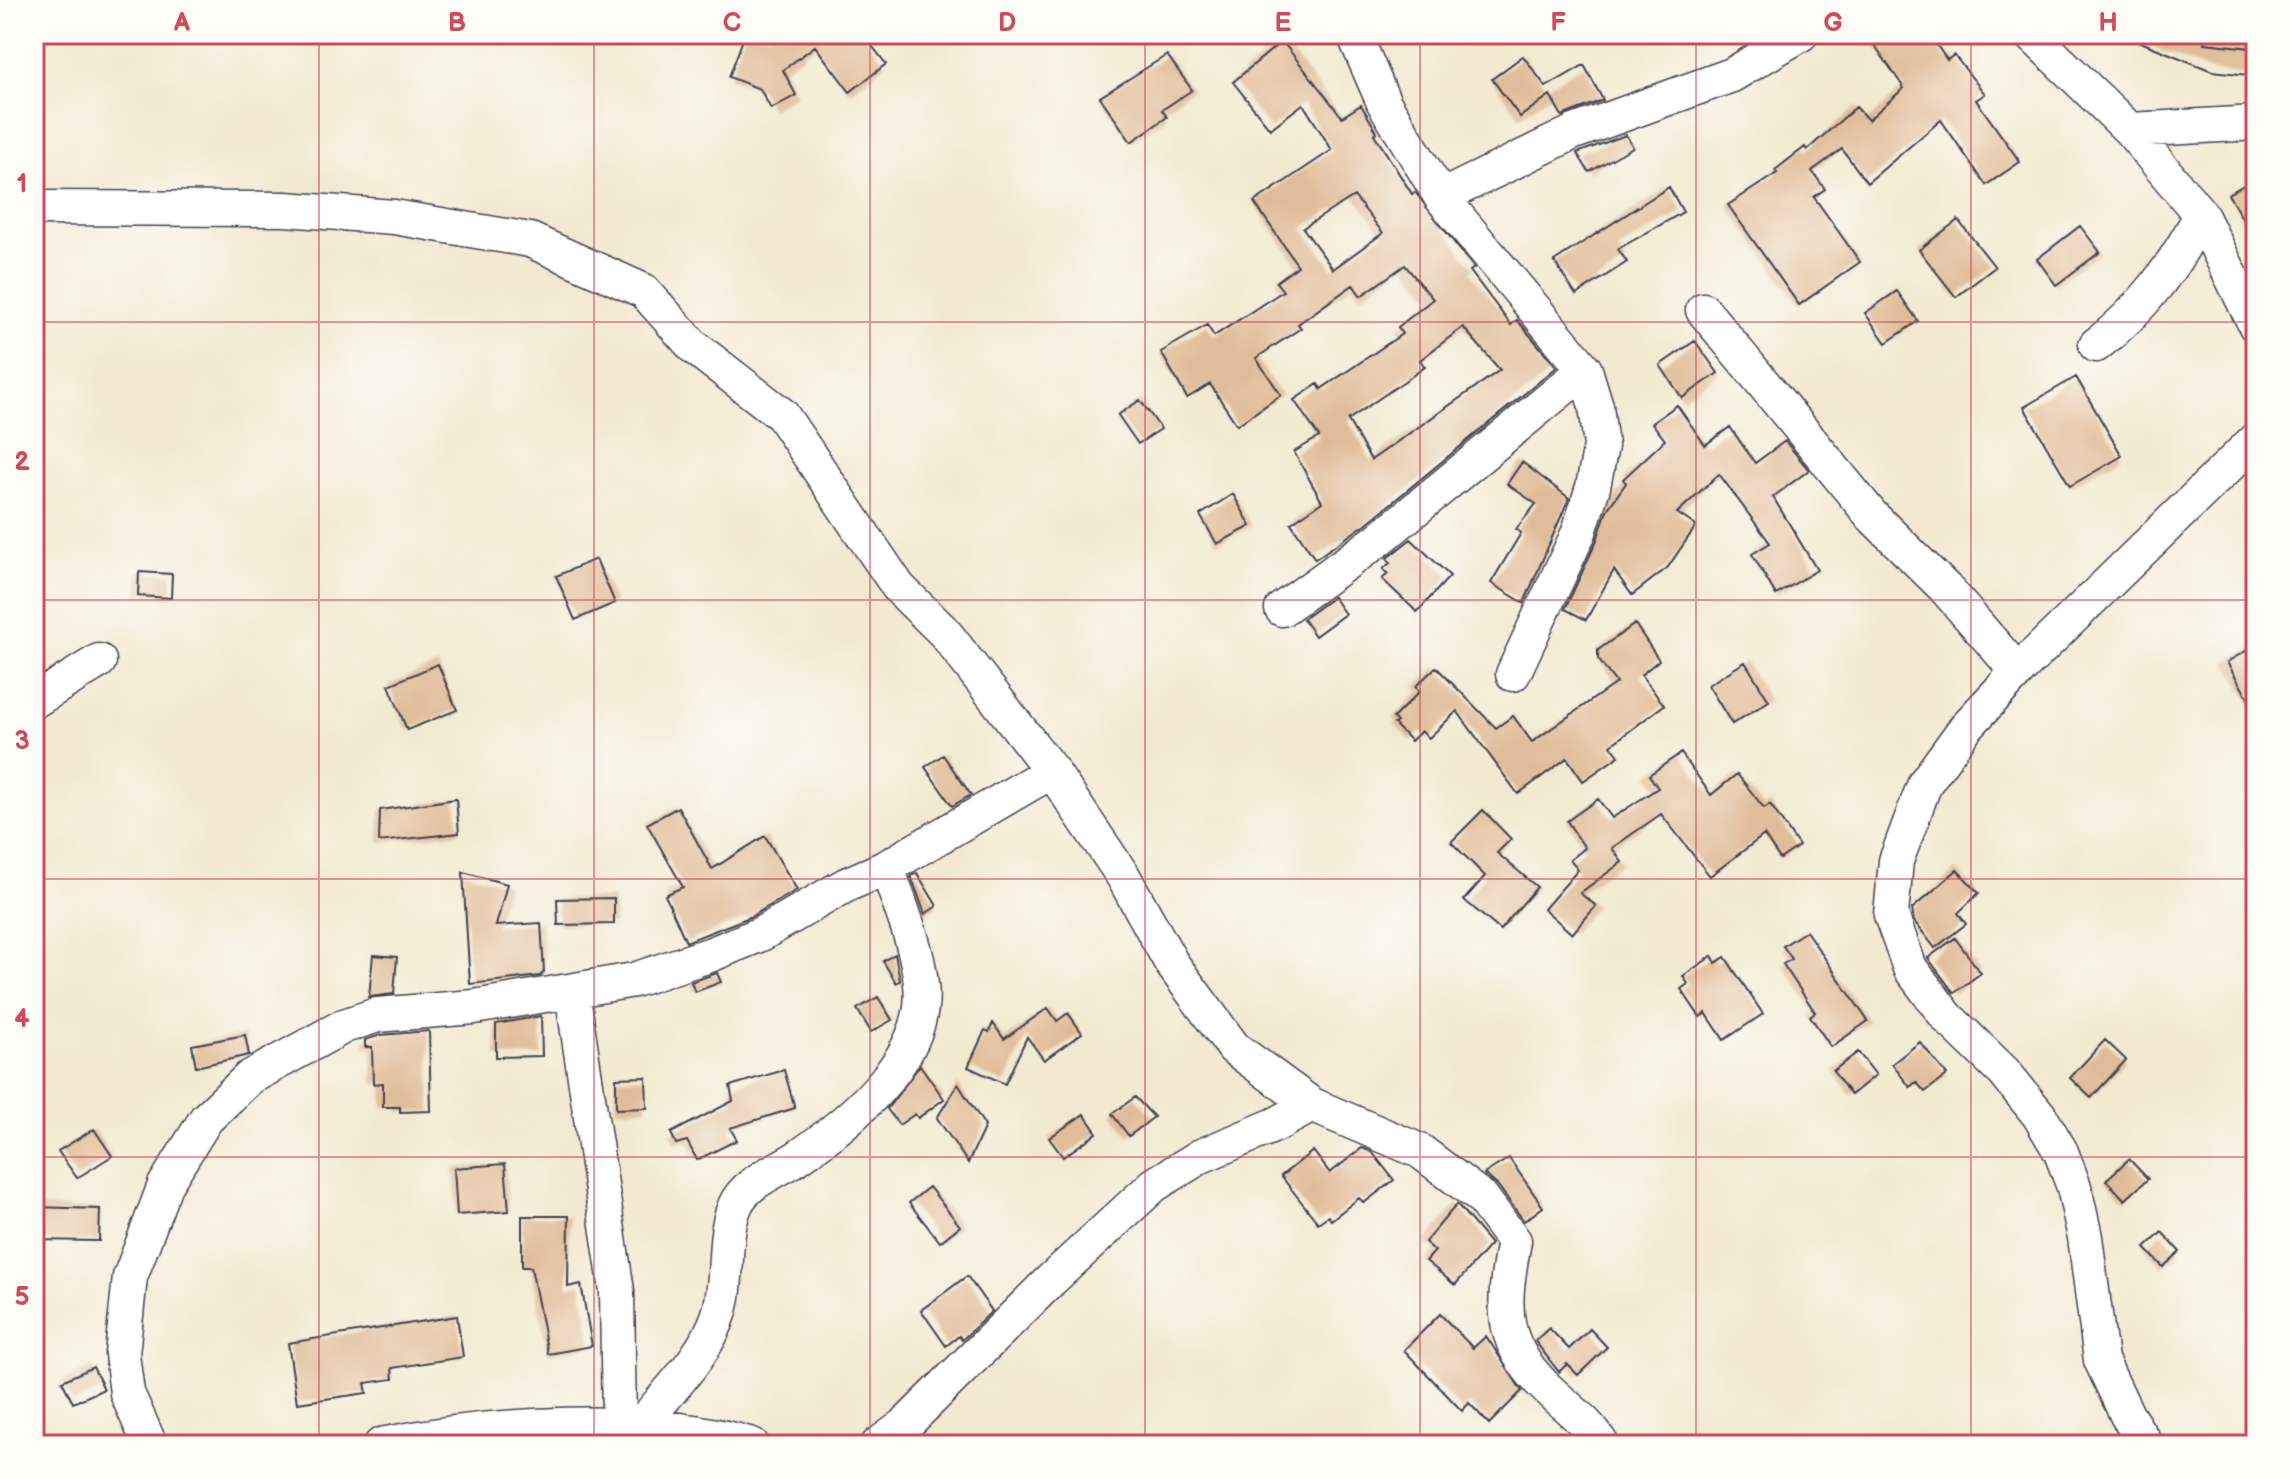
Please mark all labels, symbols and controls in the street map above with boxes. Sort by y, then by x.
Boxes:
text: A [173,8,190,39]
text: B [448,8,466,39]
text: C [723,8,741,39]
text: D [998,8,1016,39]
text: E [1275,8,1292,39]
text: F [1550,8,1566,39]
text: G [1823,8,1843,39]
text: H [2098,8,2118,39]
text: 1 [17,169,27,200]
text: 2 [14,447,30,478]
text: 3 [14,726,30,757]
text: 4 [14,1004,30,1035]
text: 5 [14,1282,30,1313]

